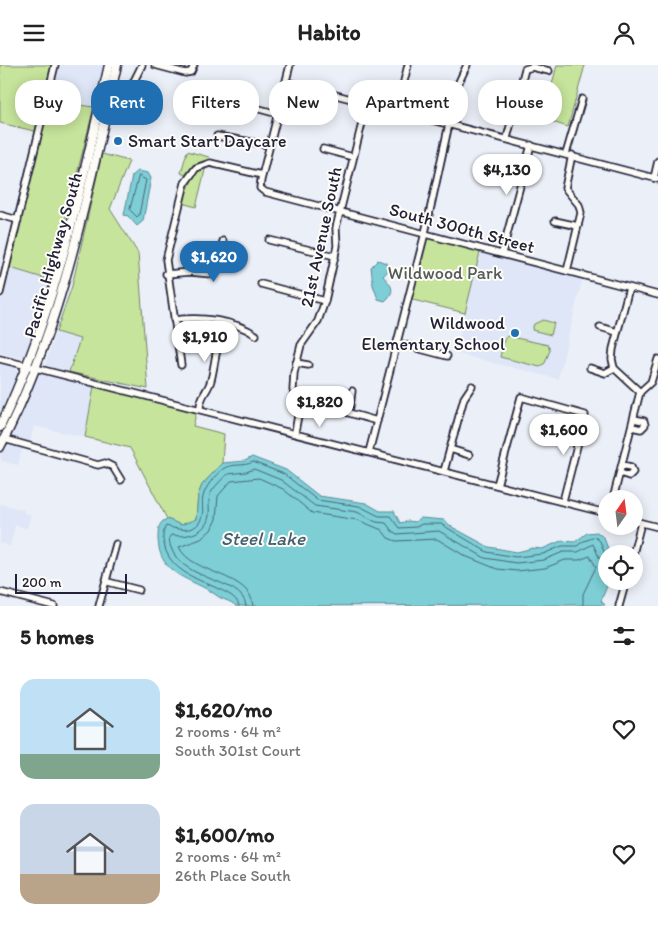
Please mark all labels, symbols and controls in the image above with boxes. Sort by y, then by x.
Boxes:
icon: menu [20,19,48,47]
text: Habito [297,19,361,46]
icon: person [610,19,638,47]
chip: Buy [15,80,81,125]
chip: Rent [91,80,163,125]
chip: Filters [173,80,259,125]
chip: New [269,80,338,125]
chip: Apartment [348,80,468,125]
chip: House [478,80,562,125]
place label: Smart Start Daycare [128,130,287,152]
marker: Smart Start Daycare [112,135,124,147]
pin: $4,130 [466,153,548,196]
text: $4,130 [483,160,531,179]
street label: 21st Avenue South [295,165,347,309]
street label: Pacific Highway South [19,170,87,340]
street label: South 300th Street [387,198,537,258]
pin: $1,620 [173,241,255,283]
text: $1,620 [191,247,237,266]
park label: Wildwood Park [388,262,503,284]
place label: Wildwood Elementary School [361,312,505,355]
pin: $1,910 [164,321,246,363]
text: $1,910 [183,327,227,346]
marker: Wildwood Elementary School [509,327,521,339]
pin: $1,820 [279,385,361,428]
text: $1,820 [297,392,343,411]
pin: $1,600 [523,413,605,456]
text: $1,600 [540,420,588,439]
north arrow [598,490,642,535]
map controls [598,490,643,590]
water label: Steel Lake [221,527,306,550]
button: locate [598,545,643,590]
scale bar [15,571,128,594]
text: 200 m [22,574,62,591]
icon: filters [610,622,638,650]
text: 5 homes [20,624,94,649]
text: $1,620/mo [175,697,273,722]
icon: home [60,699,120,759]
icon: heart [610,715,638,743]
text: 2 rooms · 64 m² [175,722,281,741]
text: South 301st Court [175,741,301,760]
text: $1,600/mo [175,822,275,847]
icon: home [60,824,120,884]
icon: heart [610,840,638,868]
text: 2 rooms · 64 m² [175,847,281,866]
text: 26th Place South [175,866,291,885]

